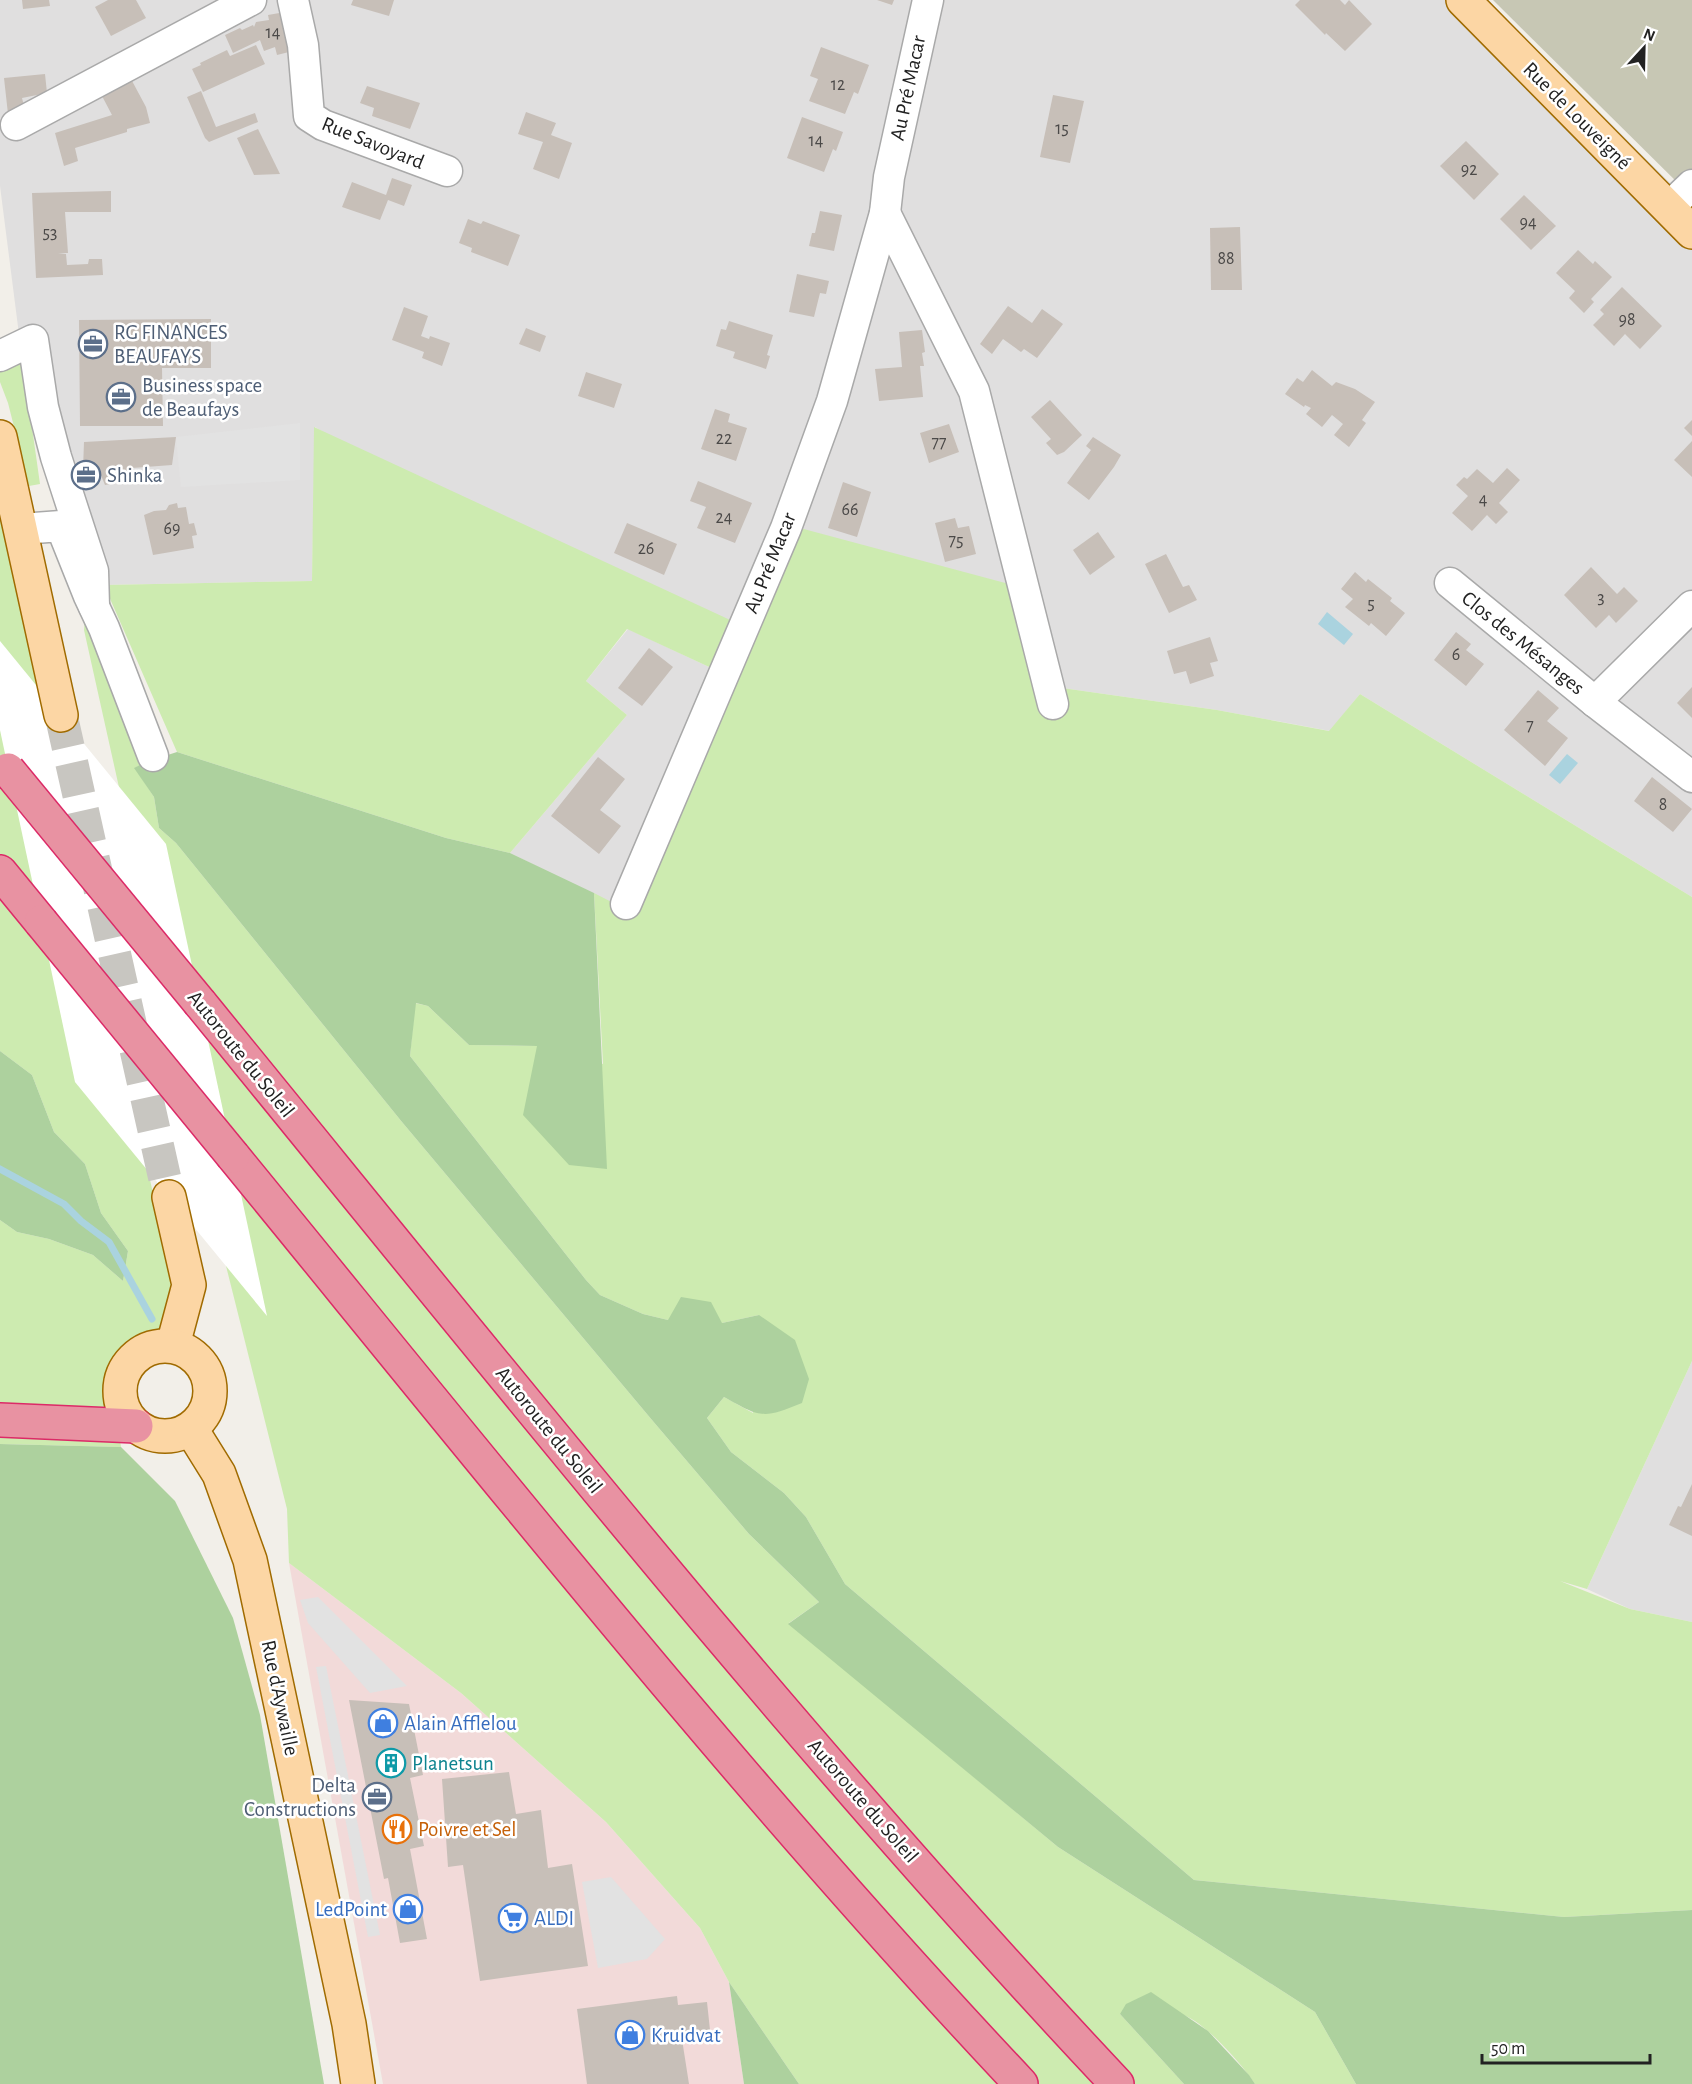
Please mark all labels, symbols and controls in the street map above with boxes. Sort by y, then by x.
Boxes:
north arrow [1614,18,1674,78]
house number: 14 [266,24,281,42]
text: N [1641,26,1657,45]
street label: Au Pré Macar [887,33,929,142]
street label: Rue de Louveigné [1519,58,1635,174]
house number: 12 [831,76,845,94]
street label: Rue Savoyard [319,113,427,173]
house number: 15 [1055,120,1069,138]
house number: 14 [809,132,824,150]
house number: 92 [1461,161,1477,179]
house number: 94 [1519,214,1537,232]
house number: 53 [43,224,57,242]
house number: 88 [1217,250,1235,268]
house number: 98 [1619,311,1636,329]
place label: RG FINANCES BEAUFAYS [114,322,228,367]
office icon: RG FINANCES BEAUFAYS [77,328,109,360]
place label: Business space de Beaufays [142,375,262,420]
office icon: Business space de Beaufays [105,381,137,413]
house number: 22 [716,430,732,448]
house number: 77 [931,434,947,452]
office icon: Shinka [70,459,102,491]
place label: Shinka [107,465,163,486]
house number: 4 [1479,491,1488,509]
house number: 66 [842,501,858,519]
house number: 24 [716,509,733,527]
street label: Au Pré Macar [740,509,800,616]
house number: 69 [164,520,180,538]
house number: 75 [948,532,964,550]
house number: 26 [638,540,654,558]
street label: Clos des Mésanges [1458,587,1588,699]
house number: 3 [1597,589,1605,607]
house number: 5 [1367,595,1375,613]
house number: 6 [1452,646,1460,664]
house number: 7 [1526,717,1534,735]
house number: 8 [1659,796,1667,814]
street label: Autoroute du Soleil [184,987,298,1121]
street label: Autoroute du Soleil [492,1363,606,1497]
street label: Rue d'Aywaille [258,1638,302,1758]
shop icon: Alain Afflelou [367,1707,399,1739]
place label: Alain Afflelou [404,1713,517,1734]
street label: Autoroute du Soleil [804,1735,922,1867]
building icon: Planetsun [375,1747,407,1779]
place label: Planetsun [412,1753,494,1774]
place label: Delta Constructions [244,1775,356,1820]
office icon: Delta Constructions [361,1781,393,1813]
restaurant icon: Poivre et Sel [381,1813,413,1845]
place label: Poivre et Sel [418,1819,516,1840]
shop icon: LedPoint [392,1893,424,1925]
place label: LedPoint [315,1899,387,1920]
supermarket icon: ALDI [497,1902,529,1934]
place label: ALDI [534,1908,574,1929]
shop icon: Kruidvat [614,2019,646,2051]
place label: Kruidvat [651,2025,721,2046]
scale bar [1482,2027,1650,2065]
text: 50 m [1491,2040,1525,2058]

